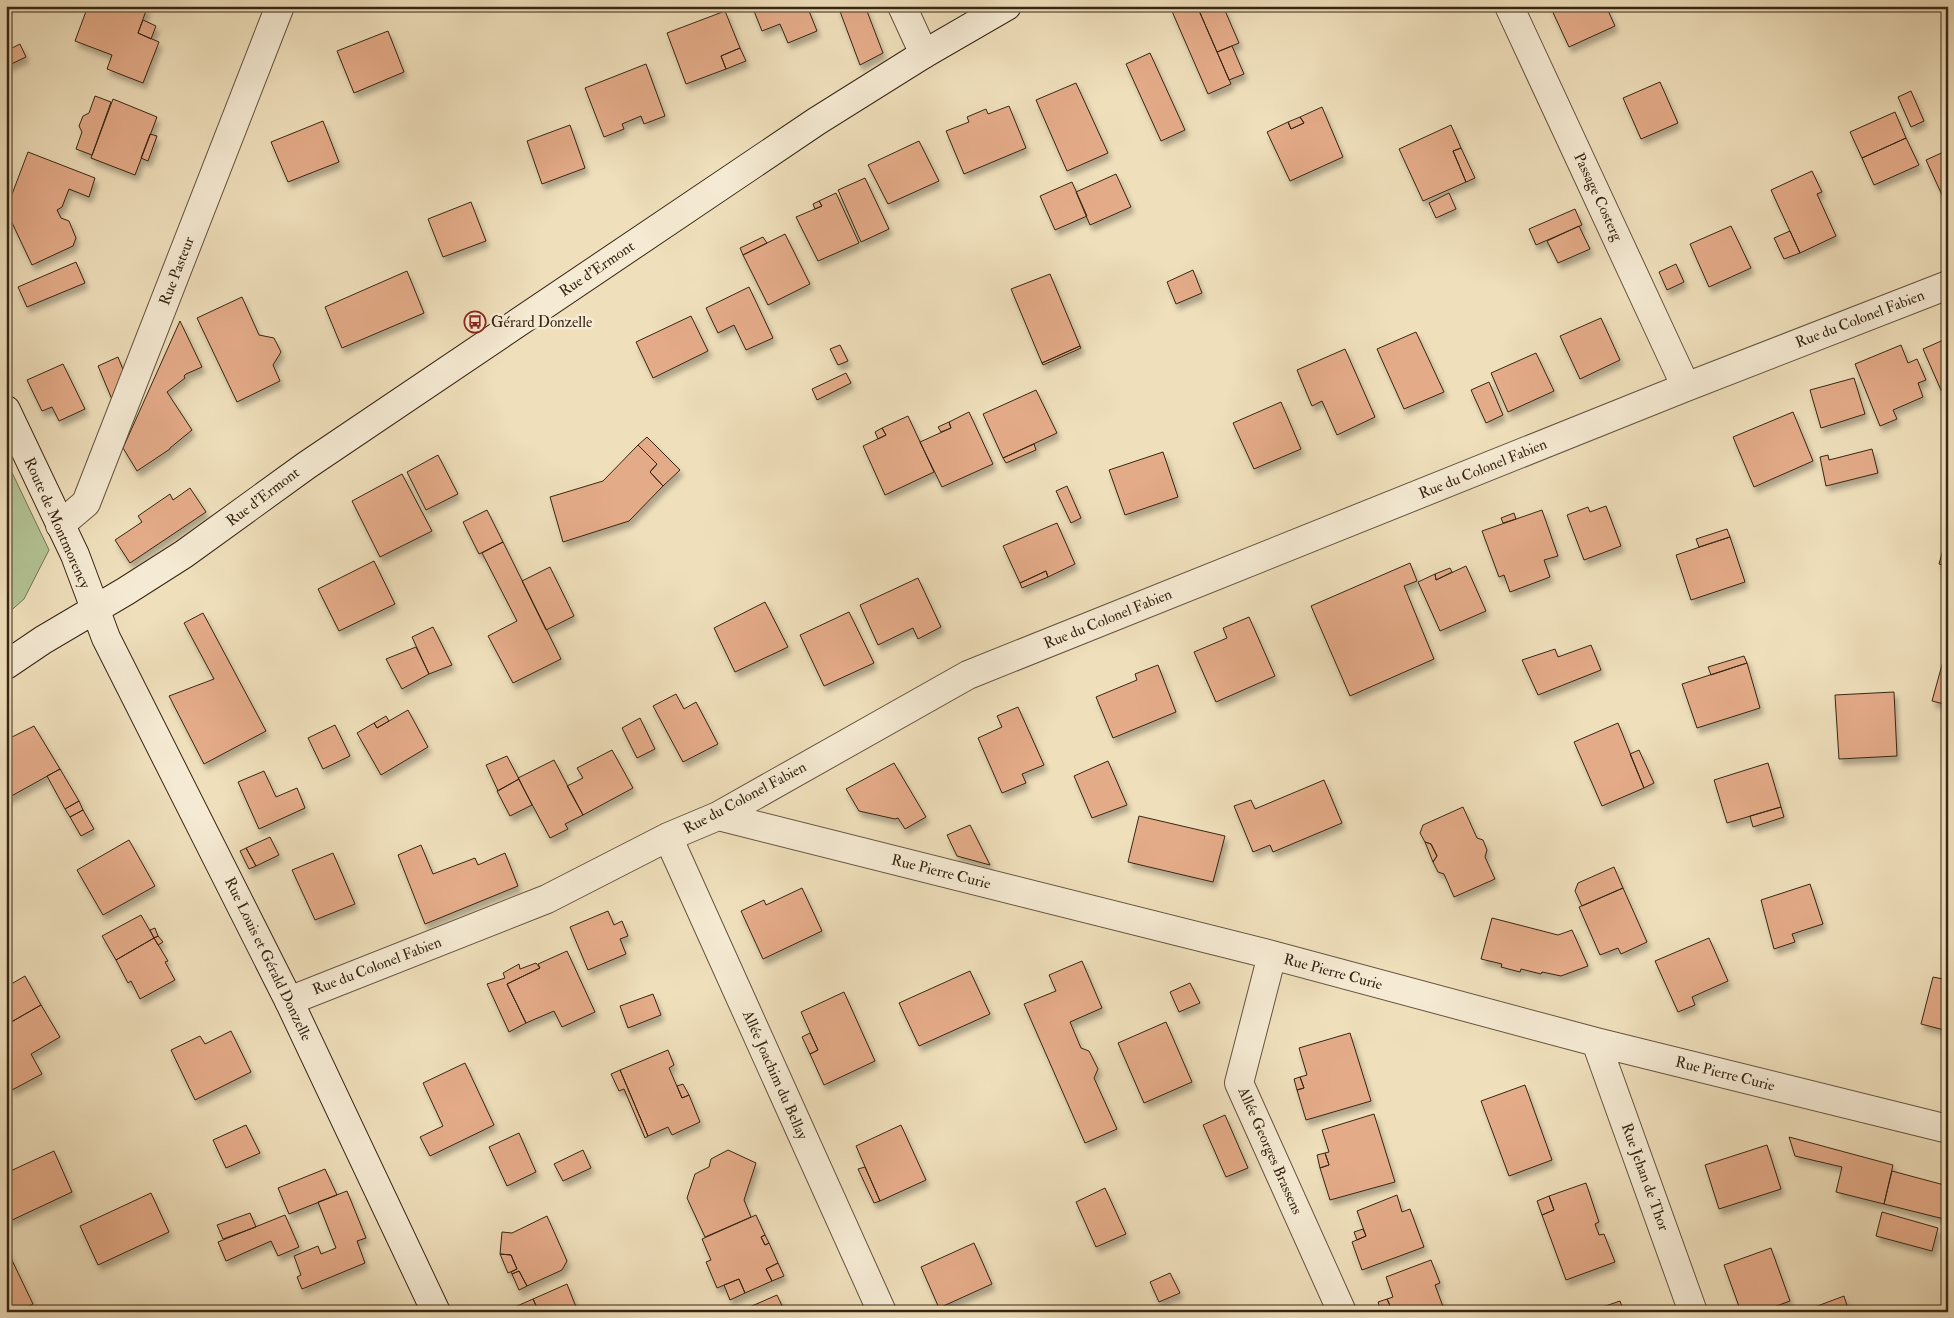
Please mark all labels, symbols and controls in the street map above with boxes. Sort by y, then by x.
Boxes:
street label: Passage Costerg [1569,150,1627,245]
street label: Rue Pasteur [155,234,199,308]
street label: Rue d'Ermont [556,237,638,301]
street label: Rue du Colonel Fabien [1793,286,1927,352]
bus stop icon: Gérard Donzelle [463,310,487,334]
place label: Gérard Donzelle [491,313,592,332]
street label: Rue du Colonel Fabien [1416,435,1550,503]
street label: Route de Montmorency [20,454,95,592]
street label: Rue d'Ermont [223,463,303,531]
street label: Rue du Colonel Fabien [1041,585,1175,653]
street label: Rue du Colonel Fabien [680,757,810,838]
street label: Rue Pierre Curie [889,850,993,894]
street label: Rue Louis et Gérald Donzelle [220,874,316,1044]
street label: Rue du Colonel Fabien [310,933,444,999]
street label: Rue Pierre Curie [1281,950,1385,994]
street label: Allée Joachim du Bellay [737,1007,812,1143]
street label: Rue Pierre Curie [1673,1052,1777,1096]
street label: Allée Georges Brassens [1233,1083,1307,1218]
street label: Rue Jehan de Thor [1616,1120,1673,1234]

